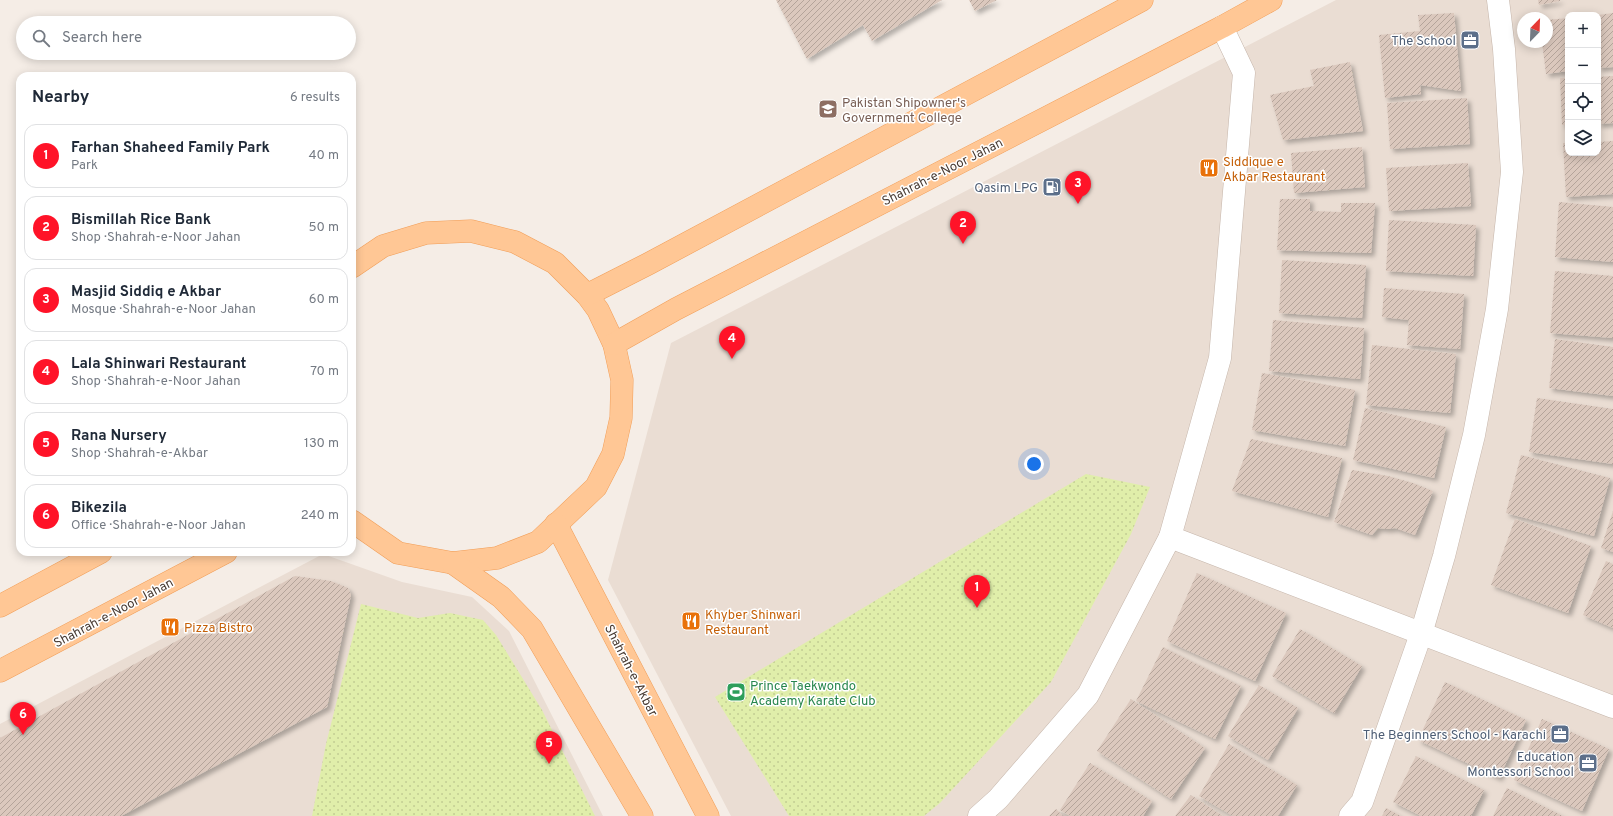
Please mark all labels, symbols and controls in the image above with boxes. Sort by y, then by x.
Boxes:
north arrow [1517,12,1553,48]
map controls [1565,12,1601,156]
button: + [1565,12,1601,48]
search box [16,16,356,60]
icon: search [30,27,52,49]
text: Search here [62,29,142,48]
office icon: The School [1459,29,1481,51]
place label: The School [1391,34,1456,50]
button: − [1565,48,1601,84]
button: locate [1565,84,1601,120]
text: Nearby [32,87,89,109]
text: 6 results [290,90,340,106]
place label: Pakistan Shipowner's Government College [842,96,966,127]
school or university icon: Pakistan Shipowner's Government College [817,98,839,120]
button: layers [1565,120,1601,156]
street label: Shahrah-e-Noor Jahan [880,135,1006,210]
text: Farhan Shaheed Family Park [71,139,270,158]
text: 1 [43,148,49,164]
text: 40 m [309,148,339,164]
place label: Siddique e Akbar Restaurant [1223,155,1325,186]
restaurant icon: Siddique e Akbar Restaurant [1198,157,1220,179]
text: Park [71,158,98,174]
pin: 3 [1065,171,1091,204]
fuel station icon: Qasim LPG [1041,176,1063,198]
place label: Qasim LPG [974,181,1038,197]
text: Bismillah Rice Bank [71,211,211,230]
pin: 2 [950,211,976,244]
text: 2 [42,220,50,236]
text: 50 m [309,220,339,236]
text: Shop · Shahrah-e-Noor Jahan [71,230,240,246]
text: Masjid Siddiq e Akbar [71,283,221,302]
text: 3 [42,292,50,308]
text: 60 m [309,292,339,308]
text: Mosque · Shahrah-e-Noor Jahan [71,302,256,318]
pin: 4 [719,326,745,359]
text: Lala Shinwari Restaurant [71,355,247,374]
text: 4 [42,364,50,380]
text: 70 m [310,364,339,380]
text: Shop · Shahrah-e-Noor Jahan [71,374,240,390]
text: Rana Nursery [71,427,167,446]
text: 5 [42,436,50,452]
text: 130 m [304,436,339,452]
text: Shop · Shahrah-e-Akbar [71,446,208,462]
your location [1024,454,1044,474]
text: Bikezila [71,499,127,518]
text: 6 [42,508,50,524]
text: 240 m [301,508,339,524]
text: Office · Shahrah-e-Noor Jahan [71,518,246,534]
street label: Shahrah-e-Noor Jahan [51,575,177,652]
pin: 1 [964,575,990,608]
place label: Khyber Shinwari Restaurant [705,608,801,639]
restaurant icon: Khyber Shinwari Restaurant [680,610,702,632]
restaurant icon: Pizza Bistro [159,616,181,638]
place label: Pizza Bistro [184,621,253,637]
street label: Shahrah-e-Akbar [600,622,660,720]
place label: Prince Taekwondo Academy Karate Club [750,679,876,710]
sports icon: Prince Taekwondo Academy Karate Club [725,681,747,703]
pin: 6 [10,702,36,735]
office icon: The Beginners School - Karachi [1549,723,1571,745]
place label: The Beginners School - Karachi [1363,728,1546,744]
pin: 5 [536,731,562,764]
place label: Education Montessori School [1467,750,1574,781]
office icon: Education Montessori School [1577,752,1599,774]

